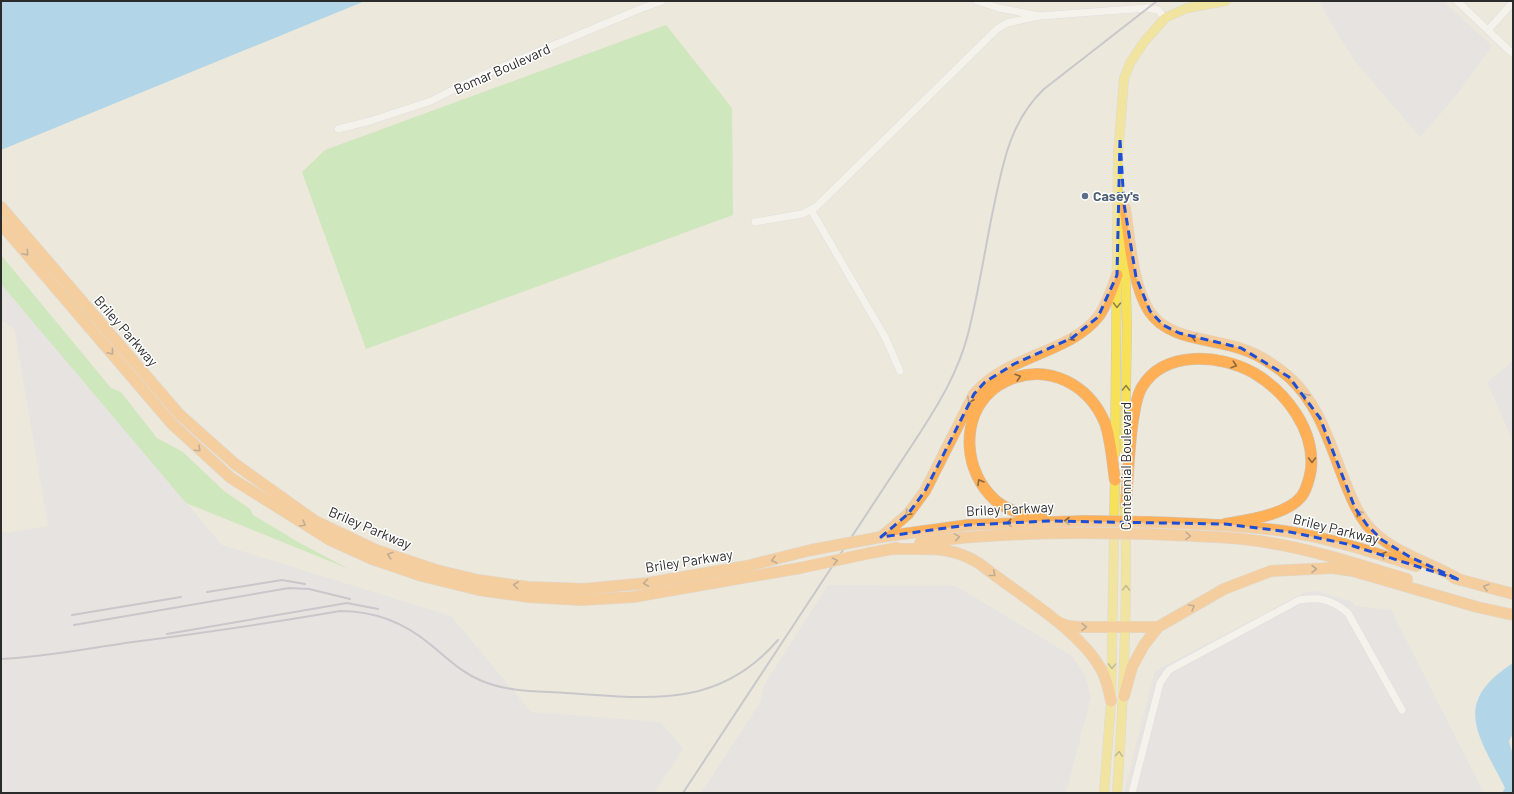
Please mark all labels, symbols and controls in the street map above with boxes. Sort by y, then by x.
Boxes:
street label: Bomar Boulevard [451,40,553,97]
place label: Casey's [1093,187,1139,204]
marker: Casey's [1080,191,1090,201]
one-way arrow [22,249,29,256]
street label: Briley Parkway [91,292,162,370]
one-way arrow [1113,302,1121,308]
one-way arrow [1190,333,1197,342]
one-way arrow [1068,334,1075,341]
one-way arrow [106,348,113,355]
one-way arrow [1230,361,1237,369]
one-way arrow [1014,373,1021,382]
one-way arrow [1122,385,1130,391]
one-way arrow [1303,393,1310,401]
one-way arrow [968,396,975,403]
street label: Centennial Boulevard [1117,402,1134,530]
one-way arrow [193,444,201,451]
one-way arrow [1307,457,1316,463]
one-way arrow [978,479,985,486]
street label: Briley Parkway [966,498,1055,519]
street label: Briley Parkway [326,502,415,553]
one-way arrow [905,508,912,516]
street label: Briley Parkway [1291,510,1381,548]
one-way arrow [1357,511,1364,518]
one-way arrow [1064,517,1070,525]
one-way arrow [1006,518,1012,527]
one-way arrow [299,519,306,527]
one-way arrow [1185,531,1191,540]
one-way arrow [954,534,960,542]
street label: Briley Parkway [644,545,734,576]
one-way arrow [387,551,394,560]
one-way arrow [1380,551,1387,560]
one-way arrow [771,555,778,564]
one-way arrow [832,557,838,565]
one-way arrow [1311,565,1317,573]
one-way arrow [988,570,995,577]
one-way arrow [643,578,649,587]
one-way arrow [513,581,519,590]
one-way arrow [1483,584,1490,592]
one-way arrow [1122,585,1130,591]
one-way arrow [1188,605,1195,612]
one-way arrow [1081,623,1087,631]
one-way arrow [1108,663,1116,669]
one-way arrow [1115,751,1124,757]

